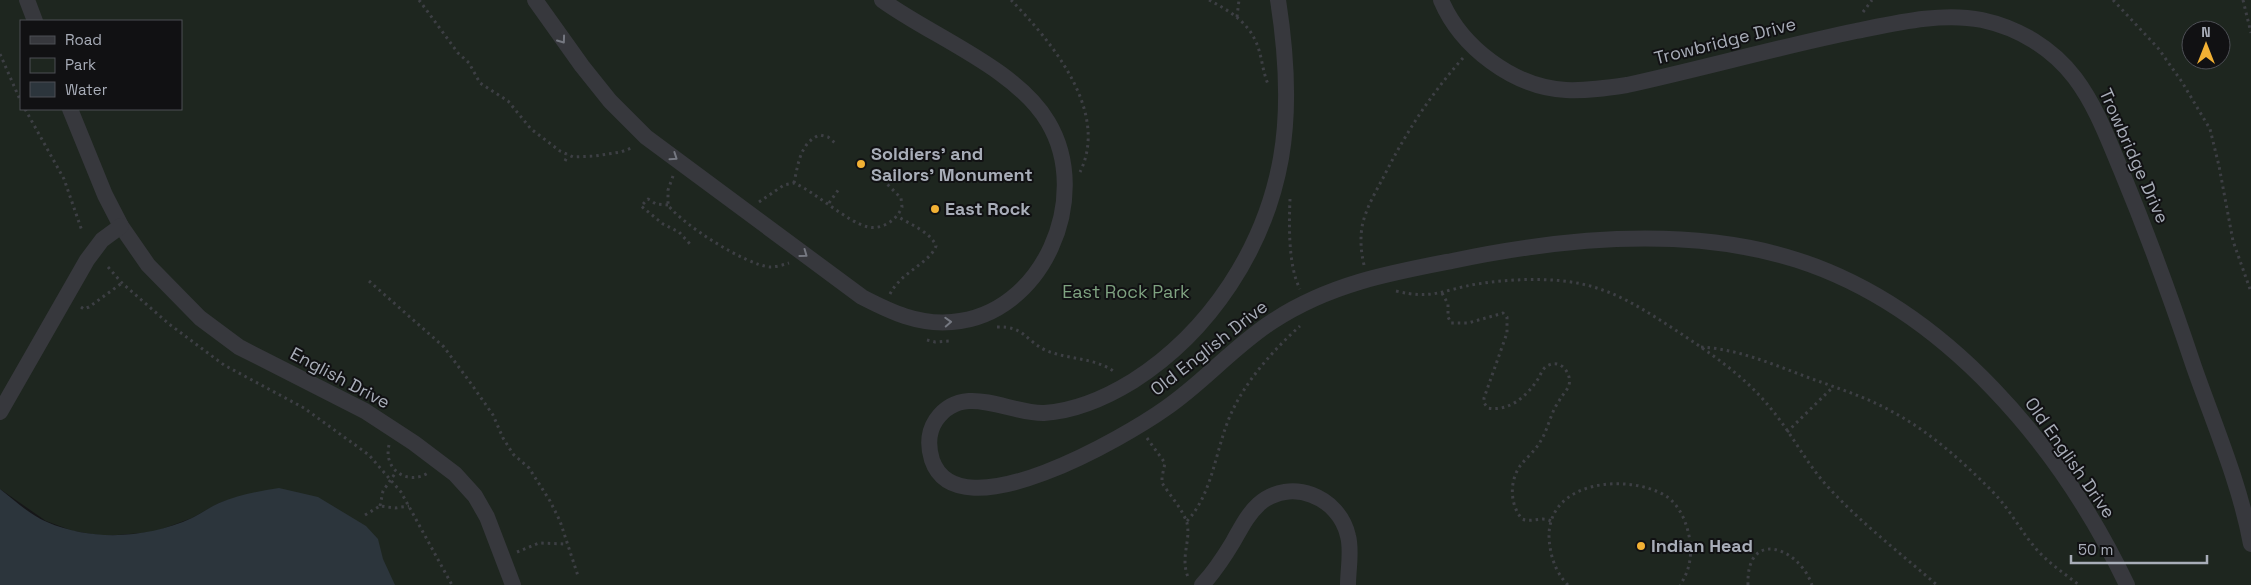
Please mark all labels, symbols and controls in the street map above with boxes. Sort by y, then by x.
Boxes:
street label: Trowbridge Drive [1652,12,1798,69]
legend [20,20,182,110]
north arrow [2181,20,2231,70]
text: N [2201,23,2211,41]
text: Road [65,30,102,49]
one-way arrow [557,34,565,43]
text: Park [65,55,96,74]
text: Water [65,80,108,99]
street label: Trowbridge Drive [2094,85,2175,227]
place label: Soldiers' and Sailors' Monument [871,142,1033,186]
one-way arrow [668,151,677,161]
marker: Soldiers' and Sailors' Monument [855,158,867,170]
place label: East Rock [945,197,1030,220]
marker: East Rock [929,203,941,215]
one-way arrow [799,248,808,257]
park label: East Rock Park [1062,280,1190,303]
street label: Old English Drive [1145,295,1272,401]
one-way arrow [944,316,952,327]
street label: English Drive [286,342,394,413]
street label: Old English Drive [2020,393,2121,523]
scale bar [2071,532,2207,564]
place label: Indian Head [1651,534,1753,557]
marker: Indian Head [1635,540,1647,552]
text: 50 m [2078,540,2113,559]

